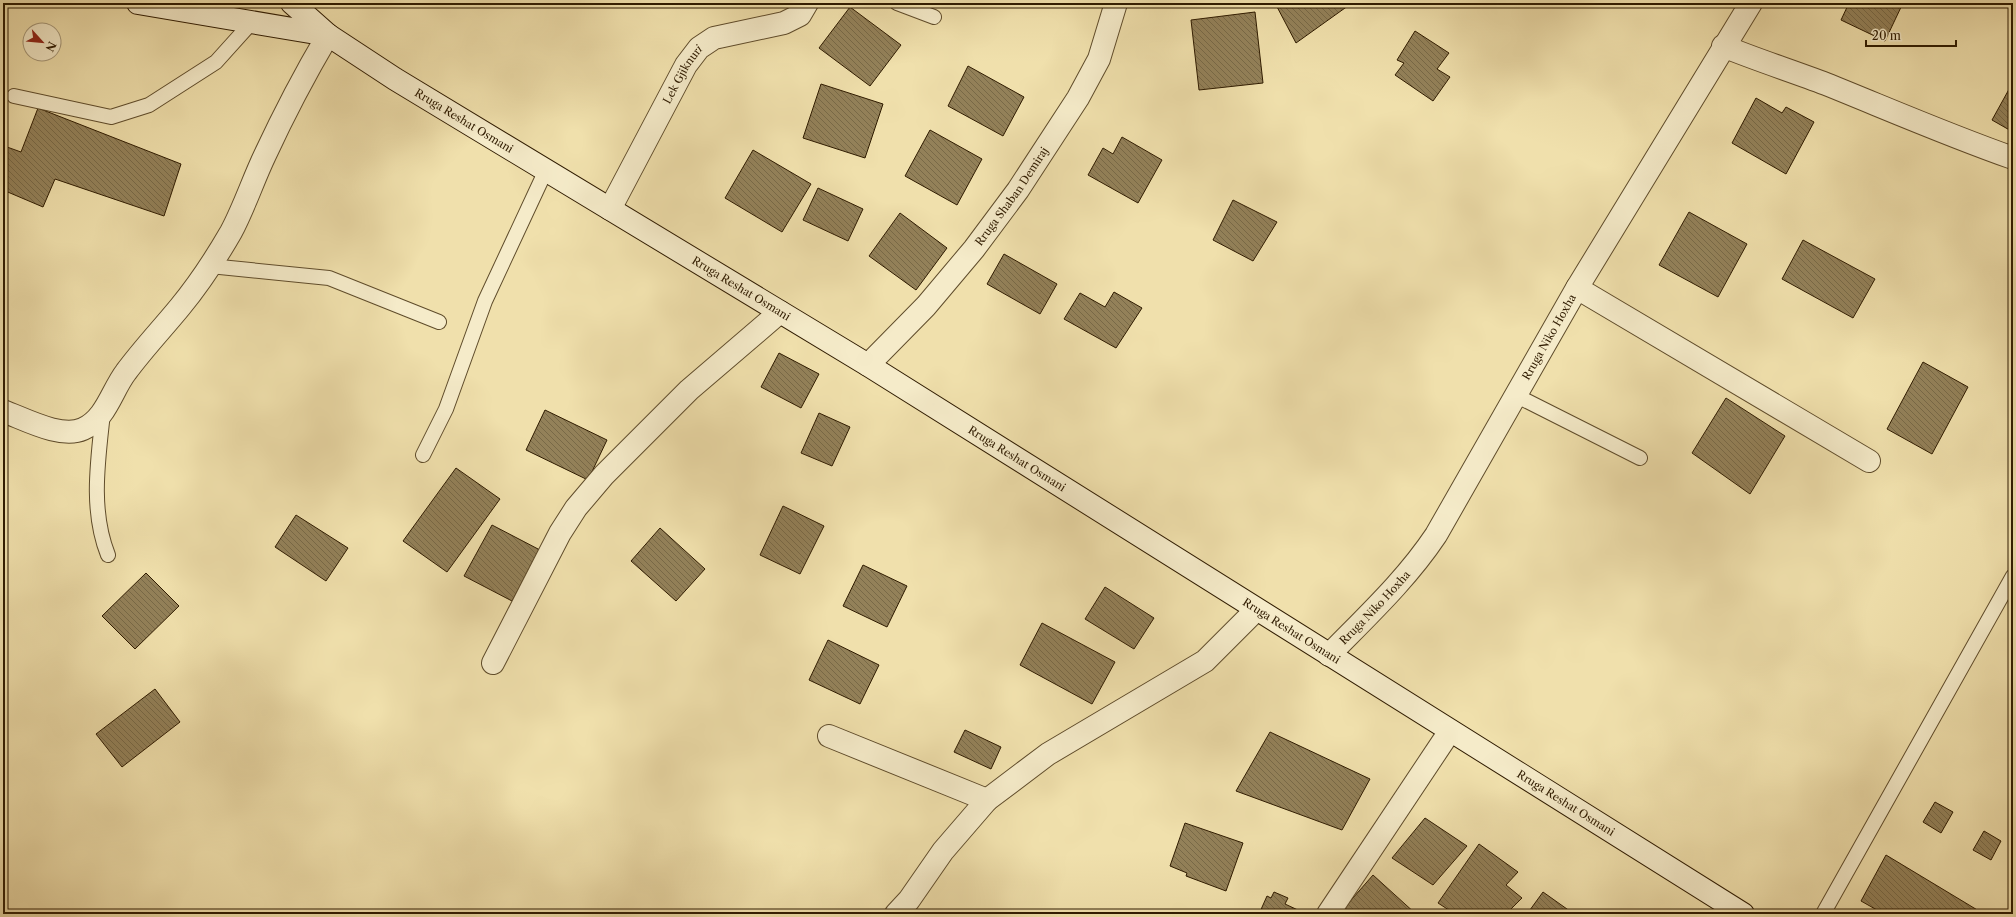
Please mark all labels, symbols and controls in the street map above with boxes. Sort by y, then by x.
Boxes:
north arrow [22,22,62,62]
scale bar [1866,22,1956,48]
text: 20 m [1872,28,1901,43]
text: N [42,39,59,54]
street label: Lek Gjiknuri [660,41,705,106]
street label: Rruga Reshat Osmani [412,86,516,156]
street label: Rruga Shaban Demiraj [972,144,1051,248]
street label: Rruga Reshat Osmani [689,253,794,324]
street label: Rruga Niko Hoxha [1519,291,1579,382]
street label: Rruga Reshat Osmani [966,423,1069,495]
street label: Rruga Niko Hoxha [1336,568,1413,647]
street label: Rruga Reshat Osmani [1240,595,1343,667]
street label: Rruga Reshat Osmani [1515,767,1618,839]

